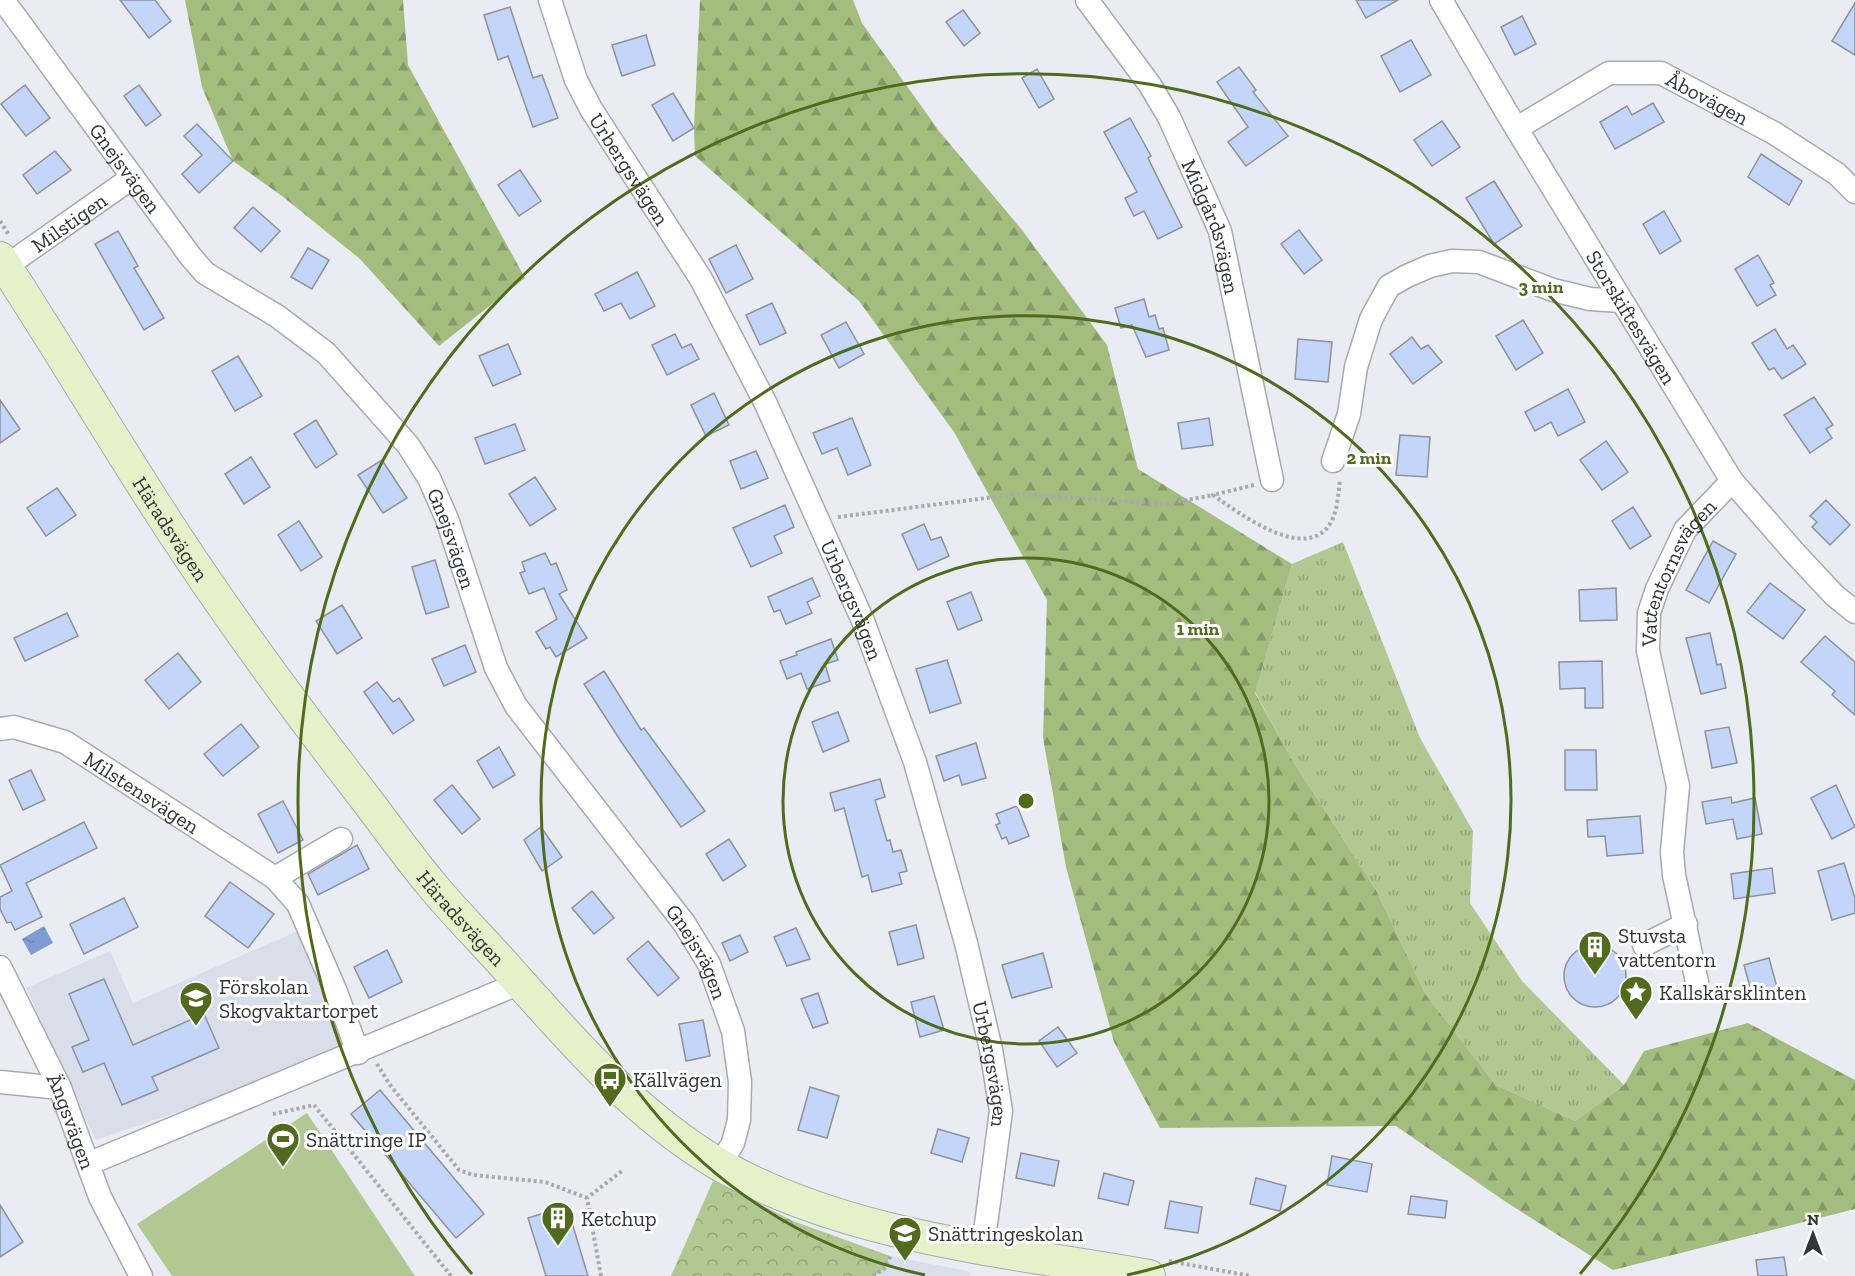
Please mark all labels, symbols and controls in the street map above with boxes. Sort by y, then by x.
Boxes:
street label: Åbovägen [1662,66,1753,130]
street label: Urbergsvägen [584,108,675,229]
street label: Gnejsvägen [85,118,167,218]
street label: Midgårdsvägen [1177,155,1245,296]
street label: Milstigen [26,187,111,257]
street label: Storskiftesvägen [1581,245,1682,389]
text: 3 min [1519,276,1564,298]
text: 2 min [1347,447,1392,469]
street label: Häradsvägen [128,472,214,585]
street label: Gnejsvägen [422,484,482,592]
street label: Vattentornsvägen [1636,493,1721,648]
street label: Urbergsvägen [816,536,889,663]
text: 1 min [1177,618,1220,640]
street label: Milstensvägen [80,745,204,838]
centre of rings [1016,791,1036,811]
street label: Häradsvägen [412,865,511,971]
street label: Gnejsvägen [661,899,733,1002]
place label: Stuvsta vattentorn [1618,923,1716,972]
building icon: Stuvsta vattentorn [1577,929,1613,976]
place label: Förskolan Skogvaktartorpet [219,974,378,1023]
place icon: Kallskärsklinten [1618,974,1654,1021]
school or university icon: Förskolan Skogvaktartorpet [178,980,214,1027]
place label: Kallskärsklinten [1659,980,1806,1005]
street label: Urbergsvägen [968,998,1014,1129]
bus stop icon: Källvägen [592,1061,628,1108]
place label: Källvägen [633,1067,722,1092]
street label: Ängsvägen [42,1069,101,1172]
sports icon: Snättringe IP [265,1121,301,1168]
place label: Snättringe IP [306,1127,427,1152]
building icon: Ketchup [540,1200,576,1247]
north arrow [1783,1204,1843,1264]
place label: Ketchup [581,1206,657,1231]
text: N [1807,1210,1819,1229]
school or university icon: Snättringeskolan [887,1215,923,1262]
place label: Snättringeskolan [928,1221,1083,1246]

